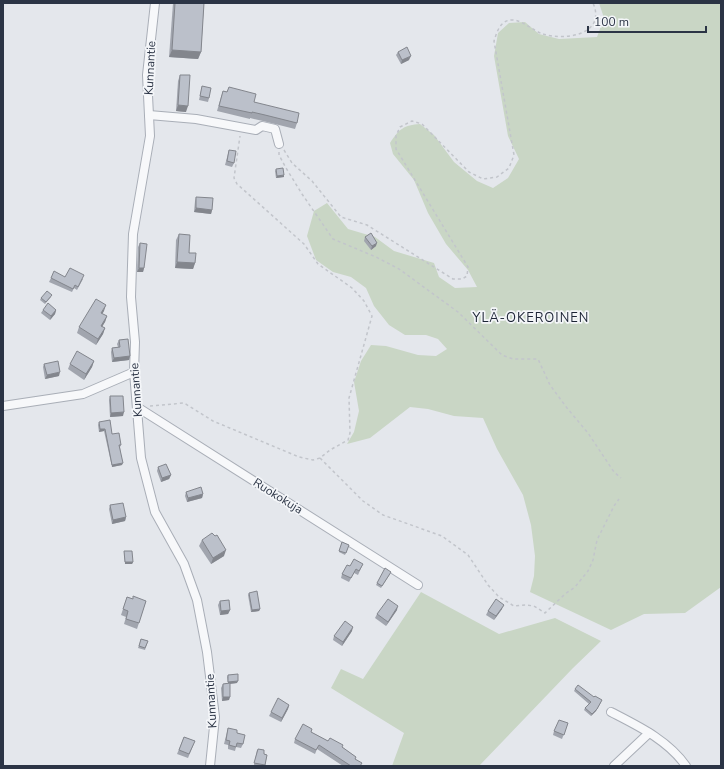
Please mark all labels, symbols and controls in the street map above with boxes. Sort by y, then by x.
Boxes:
scale bar [588,8,706,34]
text: 100 m [594,14,629,30]
street label: Kunnantie [141,40,159,96]
district label: YLÄ-OKEROINEN [472,308,589,327]
street label: Kunnantie [126,362,146,418]
street label: Ruokokuja [250,474,306,518]
street label: Kunnantie [202,673,220,729]

